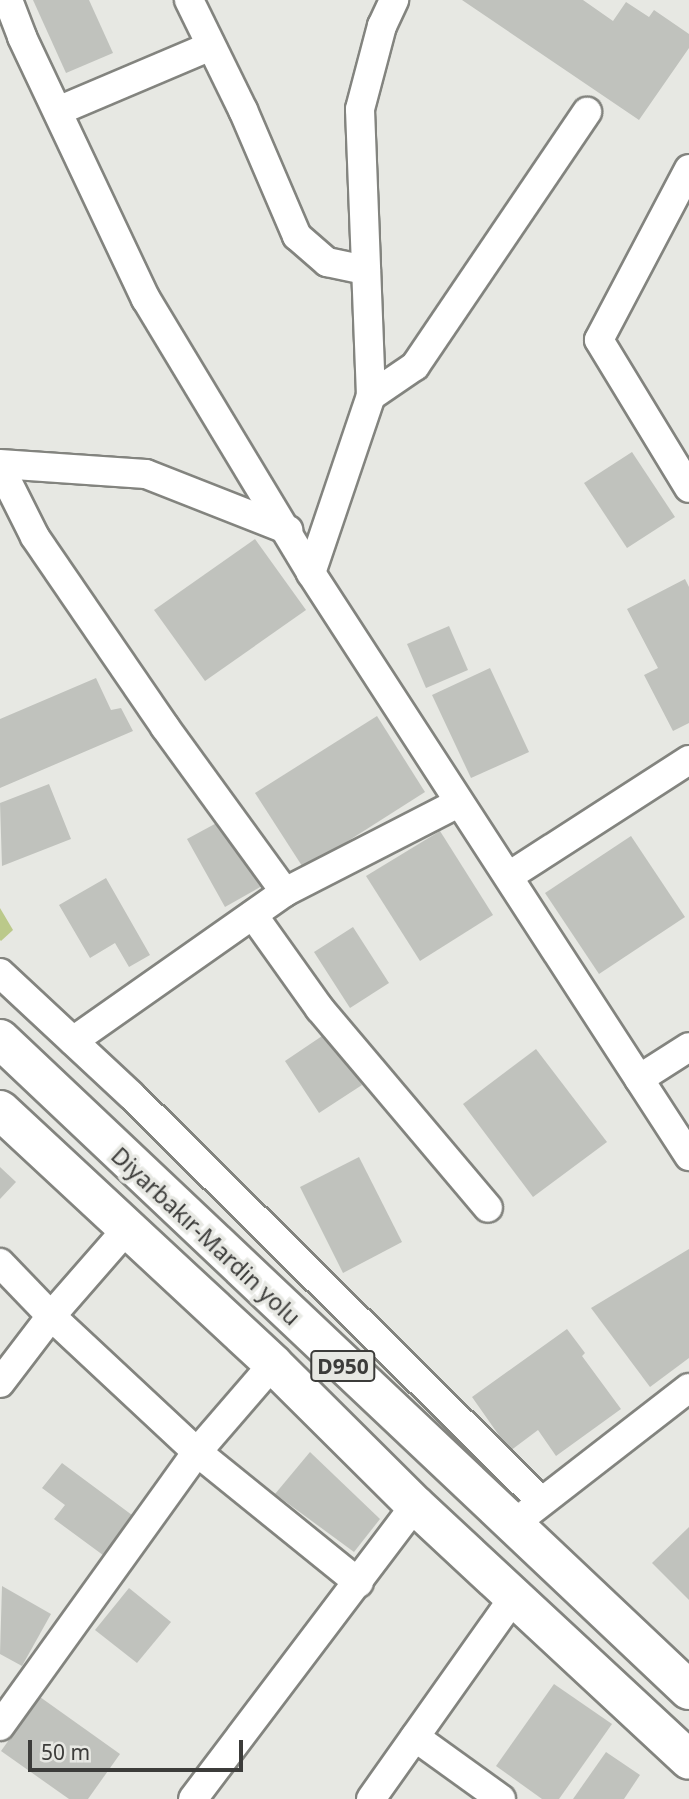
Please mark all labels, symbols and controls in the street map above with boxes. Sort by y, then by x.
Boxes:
street label: Diyarbakır-Mardin yolu [106,1141,306,1331]
road number: D950 [310,1348,376,1384]
scale bar [32,1726,247,1770]
text: 50 m [41,1738,90,1766]

